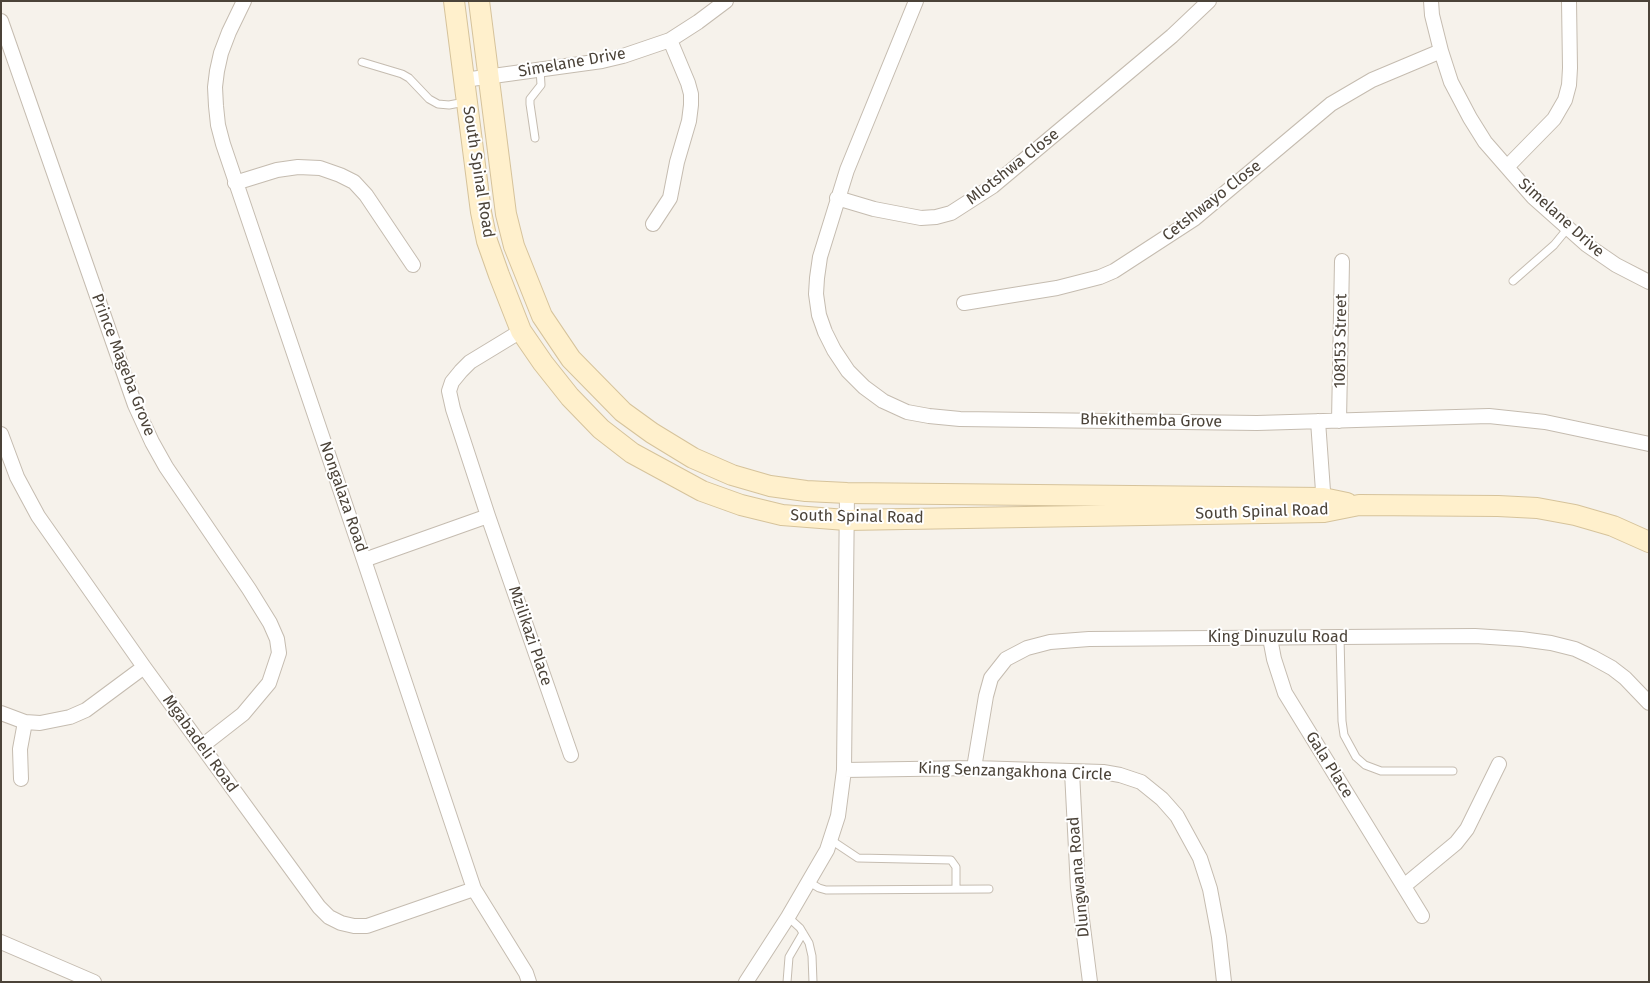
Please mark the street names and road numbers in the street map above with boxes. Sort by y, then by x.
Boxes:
street label: Simelane Drive [517,44,627,82]
street label: South Spinal Road [458,105,498,239]
street label: Mlotshwa Close [963,125,1063,209]
street label: Cetshwayo Close [1159,156,1265,246]
street label: Simelane Drive [1514,174,1608,262]
street label: Prince Mageba Grove [87,291,159,439]
street label: 108153 Street [1331,294,1351,388]
street label: Bhekithemba Grove [1080,410,1222,432]
street label: Nongalaza Road [315,439,371,555]
street label: South Spinal Road [1195,500,1329,524]
street label: South Spinal Road [790,506,924,528]
street label: Mzilikazi Place [504,584,556,688]
street label: King Dinuzulu Road [1208,628,1348,648]
street label: Mgabadeli Road [158,691,242,797]
street label: Gala Place [1301,728,1357,802]
street label: King Senzangakhona Circle [918,759,1112,785]
street label: Dlungwana Road [1064,816,1094,938]

